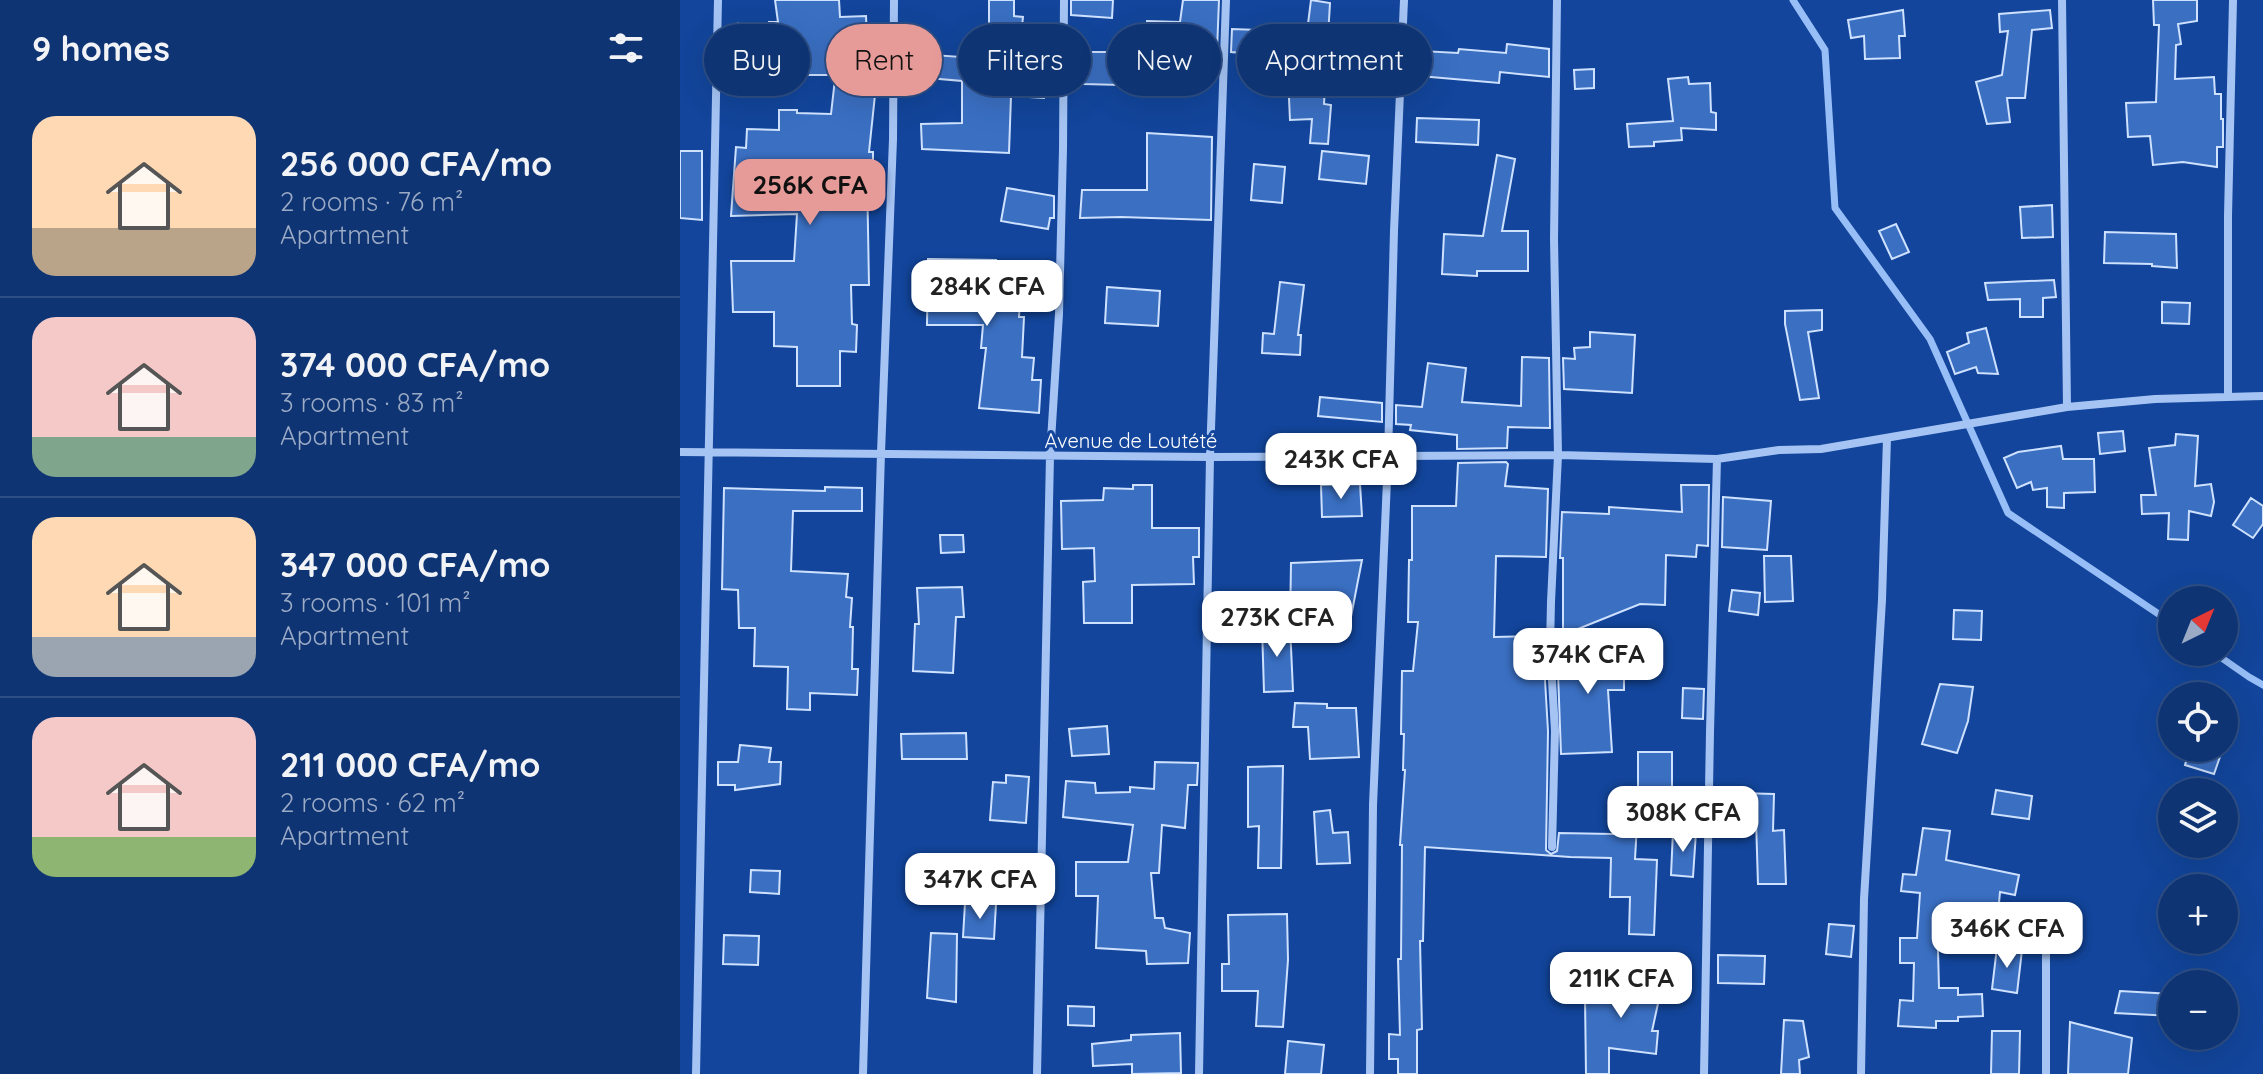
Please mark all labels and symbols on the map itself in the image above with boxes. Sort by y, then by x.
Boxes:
pin: 256K CFA [727,159,893,227]
pin: 284K CFA [904,260,1070,328]
street label: Avenue de Loutété [1045,428,1217,453]
pin: 243K CFA [1258,433,1424,501]
north arrow [2158,586,2238,666]
pin: 273K CFA [1194,591,1360,659]
pin: 374K CFA [1505,628,1671,696]
pin: 308K CFA [1600,786,1766,854]
pin: 347K CFA [897,853,1063,921]
pin: 346K CFA [1924,902,2090,970]
pin: 211K CFA [1538,952,1704,1020]

